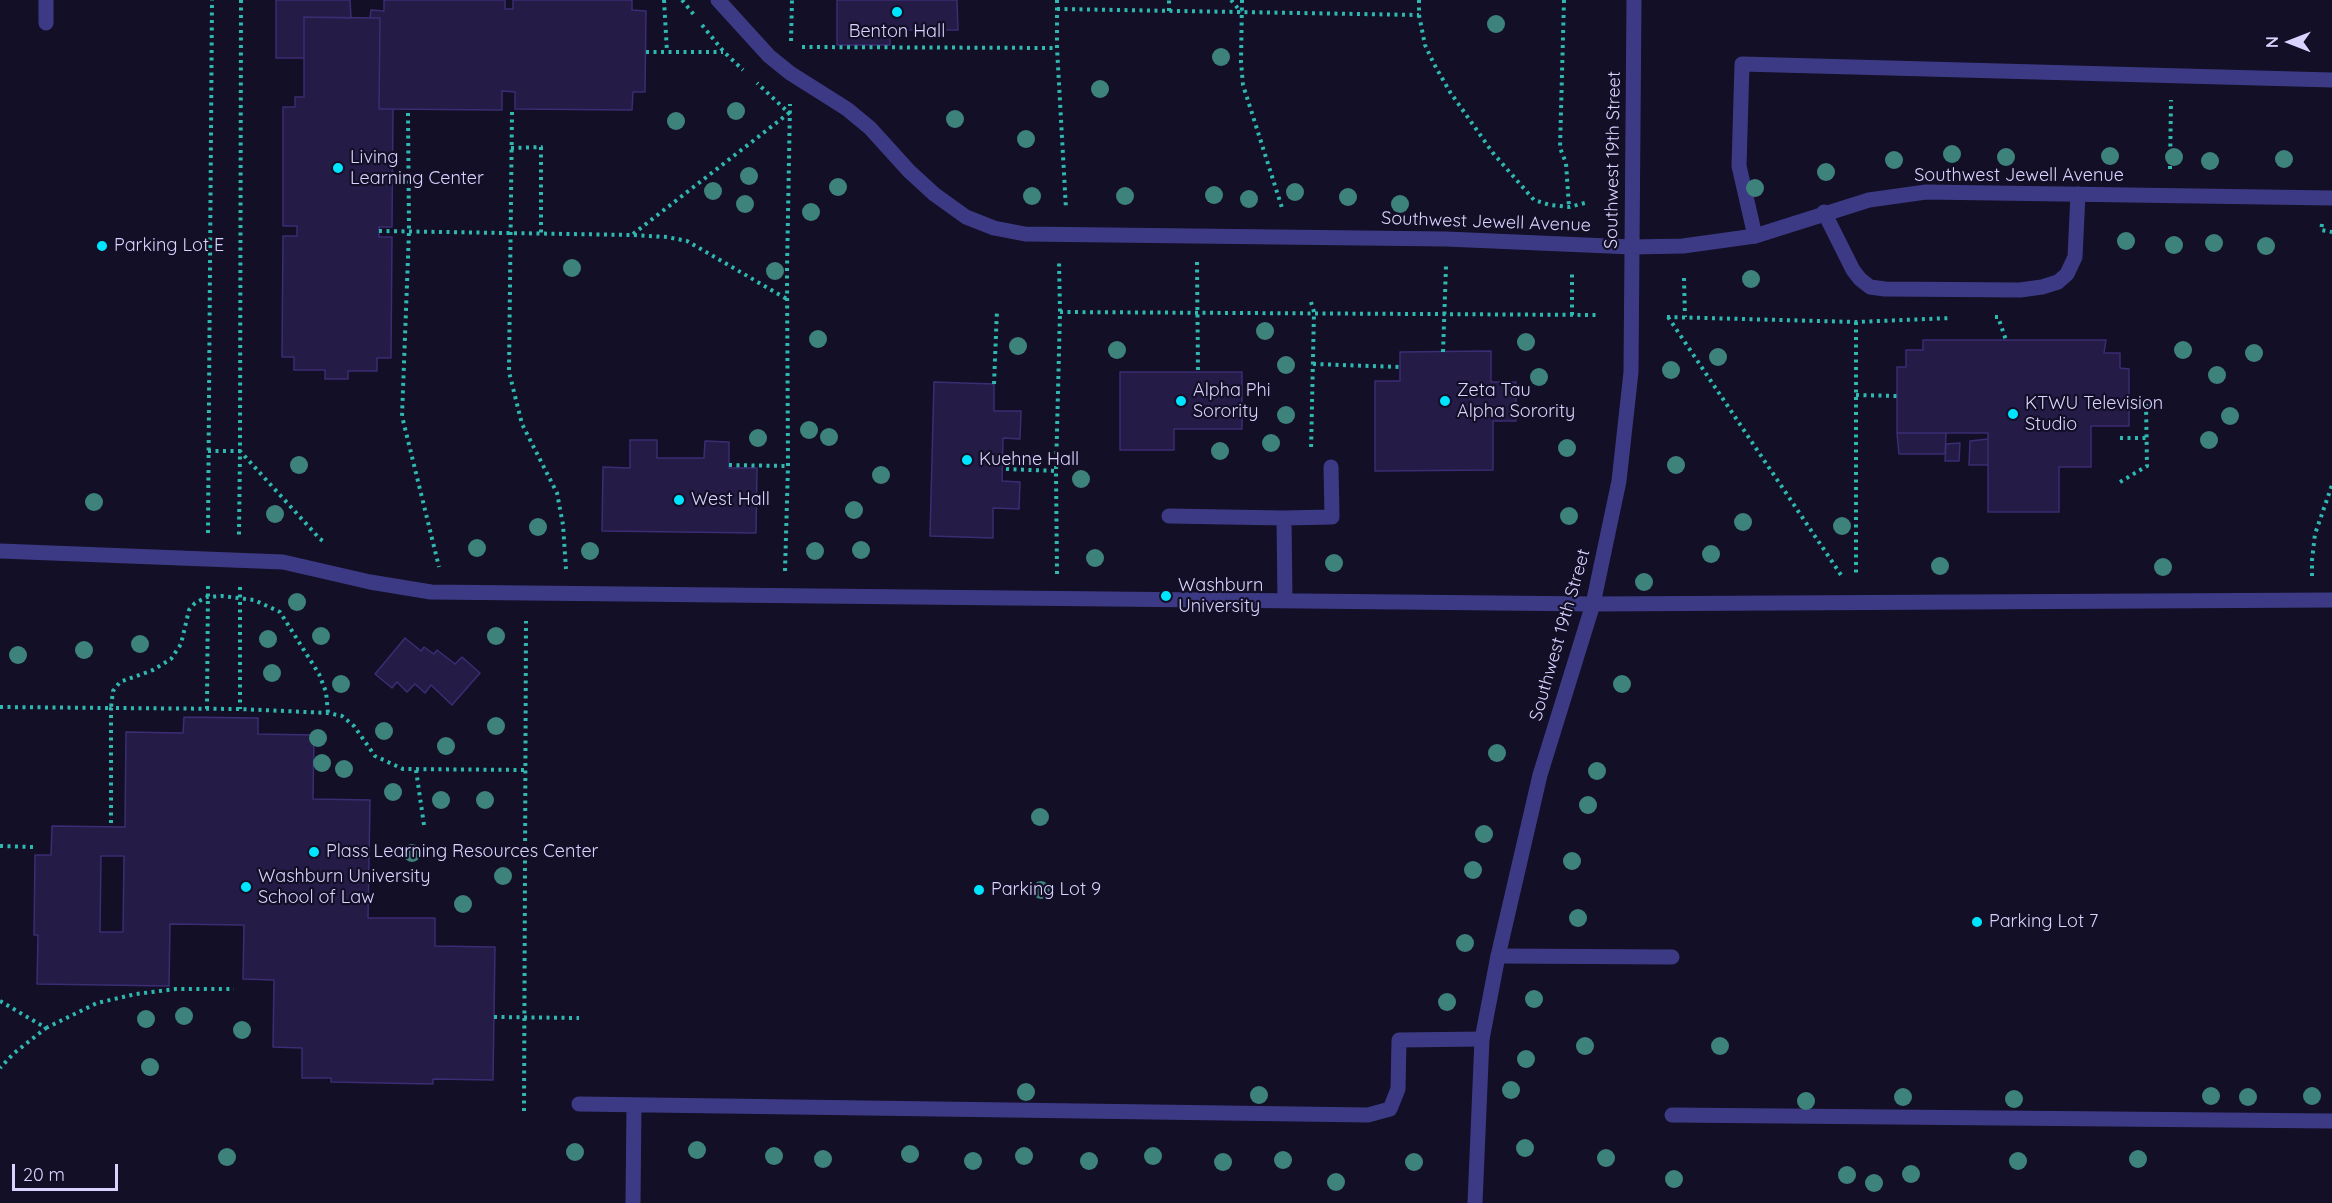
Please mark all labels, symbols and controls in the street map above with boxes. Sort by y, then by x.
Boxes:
marker: Benton Hall [890,5,904,19]
north arrow [2260,12,2320,72]
place label: Benton Hall [849,21,945,43]
text: N [2262,36,2282,48]
street label: Southwest 19th Street [1601,71,1625,249]
place label: Living Learning Center [350,147,484,190]
marker: Living Learning Center [331,161,345,175]
street label: Southwest Jewell Avenue [1914,165,2124,187]
street label: Southwest Jewell Avenue [1381,208,1591,236]
place label: Parking Lot E [114,235,224,257]
marker: Parking Lot E [95,239,109,253]
place label: Alpha Phi Sorority [1193,380,1271,422]
place label: Zeta Tau Alpha Sorority [1457,380,1575,422]
place label: KTWU Television Studio [2025,393,2163,436]
marker: Alpha Phi Sorority [1174,394,1188,408]
marker: Zeta Tau Alpha Sorority [1438,394,1452,408]
marker: KTWU Television Studio [2006,407,2020,421]
place label: Kuehne Hall [979,449,1079,471]
marker: Kuehne Hall [960,453,974,467]
place label: West Hall [691,489,770,511]
marker: West Hall [672,493,686,507]
street label: Southwest 19th Street [1525,547,1595,723]
place label: Washburn University [1178,575,1263,618]
marker: Washburn University [1159,589,1173,603]
place label: Plass Learning Resources Center [326,841,599,863]
marker: Plass Learning Resources Center [307,845,321,859]
place label: Washburn University School of Law [258,866,430,908]
place label: Parking Lot 9 [991,879,1101,901]
marker: Washburn University School of Law [239,880,253,894]
marker: Parking Lot 9 [972,883,986,897]
place label: Parking Lot 7 [1989,911,2098,933]
marker: Parking Lot 7 [1970,915,1984,929]
scale bar [15,1152,122,1190]
text: 20 m [23,1163,65,1186]

